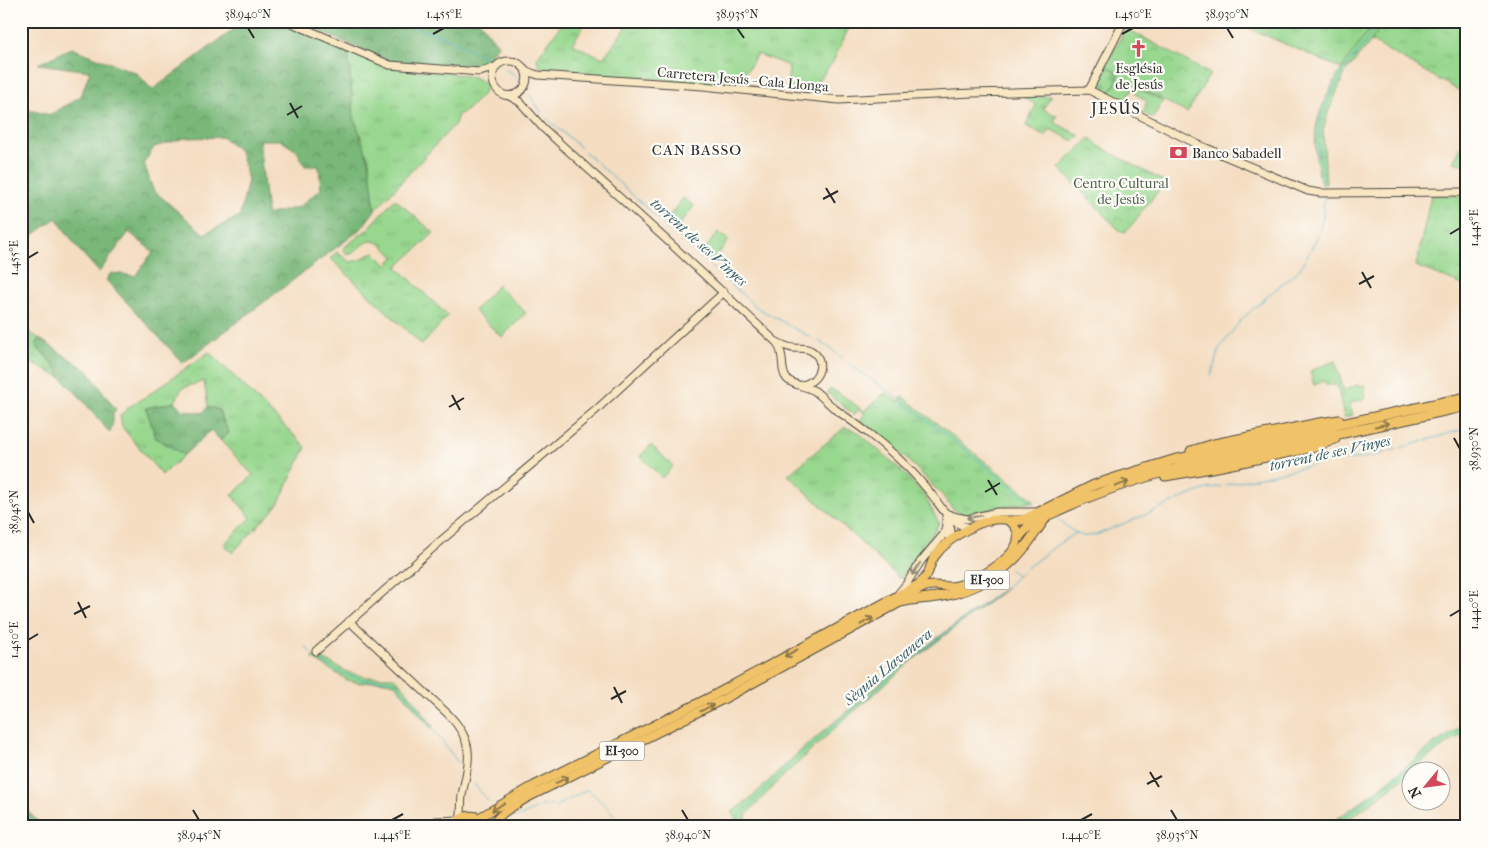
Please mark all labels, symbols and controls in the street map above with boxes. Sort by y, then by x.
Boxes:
text: 38.940°N [225,7,271,21]
text: 1.455°E [426,7,462,21]
text: 38.935°N [716,7,758,21]
text: 1.450°E [1114,7,1152,21]
text: 38.930°N [1205,7,1249,21]
church icon: Església de Jesús [1129,38,1149,58]
place label: Església de Jesús [1115,60,1163,93]
street label: Carretera Jesús - Cala Llonga [656,64,830,96]
district label: JESÚS [1089,99,1141,118]
district label: CAN BASSO [652,141,742,159]
bank icon: Banco Sabadell [1168,143,1188,163]
place label: Banco Sabadell [1192,145,1282,162]
park label: Centro Cultural de Jesús [1073,175,1169,208]
water label: torrent de ses Vinyes [647,194,751,290]
text: 1.445°E [1467,209,1481,247]
text: 1.455°E [7,240,21,276]
one-way arrow [1374,420,1390,429]
text: 38.930°N [1467,427,1481,471]
water label: torrent de ses Vinyes [1268,431,1393,475]
one-way arrow [1113,479,1129,488]
text: 38.945°N [7,490,21,534]
one-way arrow [967,513,983,522]
one-way arrow [911,562,921,576]
road number: EI-300 [964,570,1010,590]
text: 1.440°E [1467,590,1481,630]
one-way arrow [860,615,874,625]
text: 1.450°E [7,621,21,659]
water label: Sèquia Llavanera [839,625,936,710]
one-way arrow [784,649,799,658]
one-way arrow [700,703,715,713]
road number: EI-300 [600,741,644,760]
north arrow [1400,760,1450,810]
one-way arrow [554,775,569,785]
text: N [1405,783,1425,801]
one-way arrow [491,802,505,812]
text: 38.945°N [177,828,221,842]
text: 1.445°E [373,828,411,842]
text: 38.940°N [665,828,711,842]
text: 1.440°E [1061,828,1101,842]
text: 38.935°N [1156,828,1198,842]

